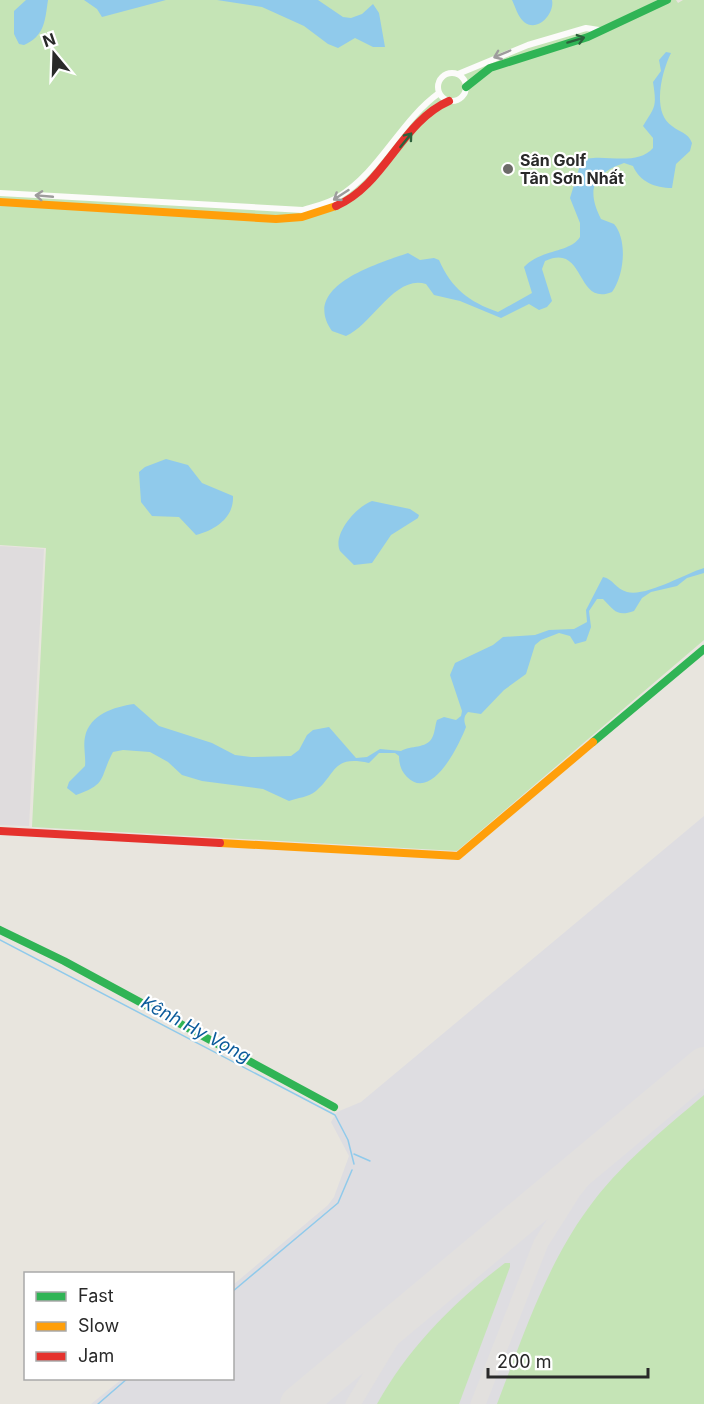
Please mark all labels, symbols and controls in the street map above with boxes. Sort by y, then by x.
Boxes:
north arrow [24,24,84,84]
text: N [40,28,58,51]
one-way arrow [567,34,586,45]
one-way arrow [494,49,512,60]
one-way arrow [399,132,412,148]
place label: Sân Golf Tân Sơn Nhất [520,150,624,188]
marker: Sân Golf Tân Sơn Nhất [501,162,515,176]
one-way arrow [333,189,350,201]
one-way arrow [35,190,55,201]
water label: Kênh Hy Vọng [138,991,254,1067]
legend [24,1272,234,1380]
text: Fast [78,1285,114,1306]
text: Slow [78,1315,119,1336]
scale bar [488,1341,648,1379]
text: Jam [78,1345,114,1366]
text: 200 m [497,1351,552,1372]

